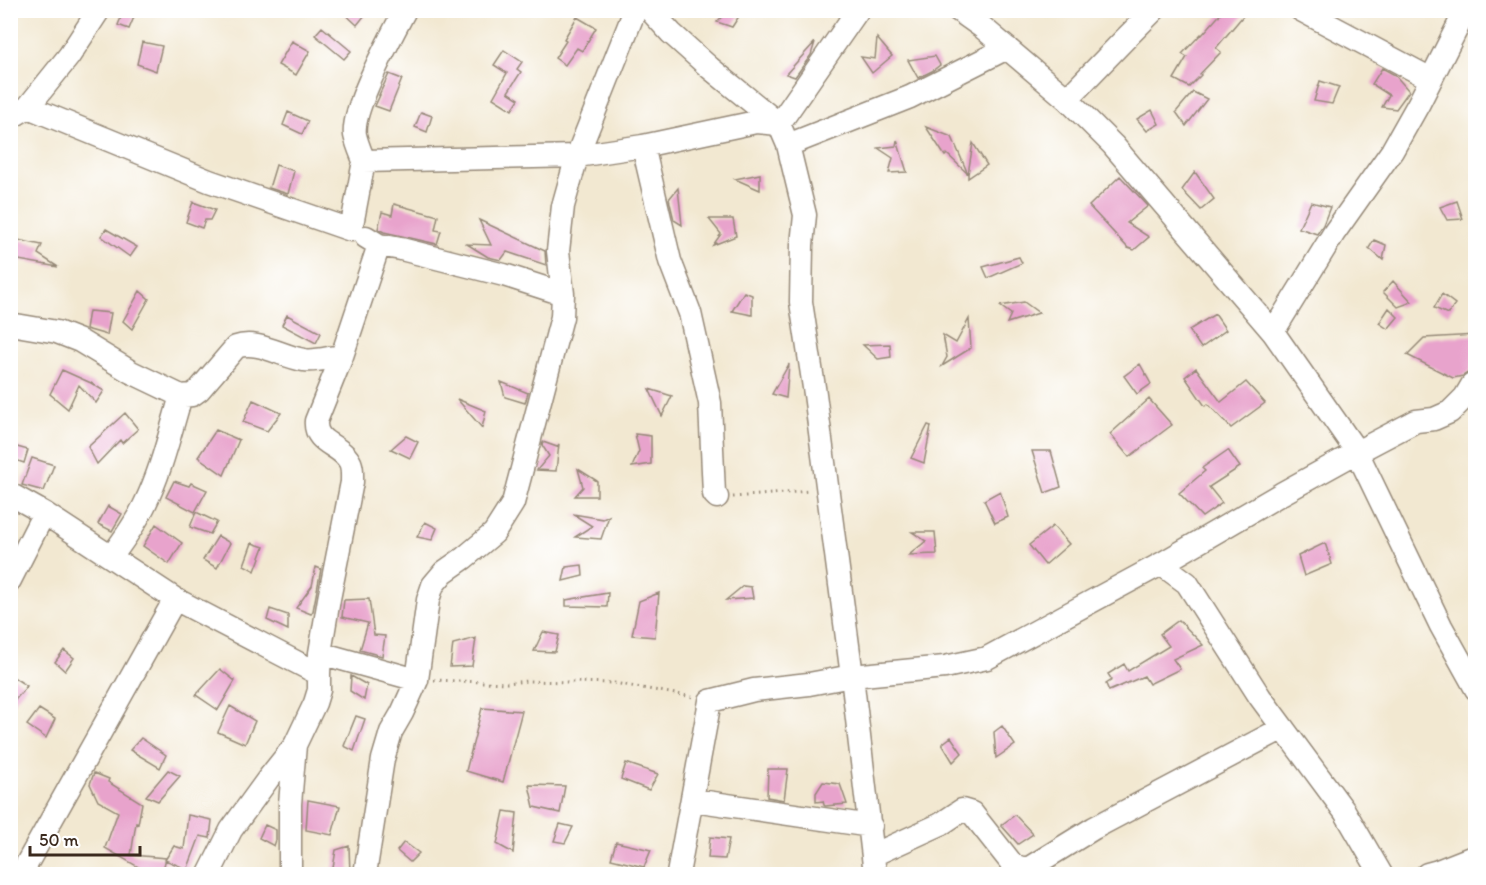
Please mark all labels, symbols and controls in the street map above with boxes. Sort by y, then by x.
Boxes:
scale bar [30,819,140,857]
text: 50 m [39,829,79,851]

